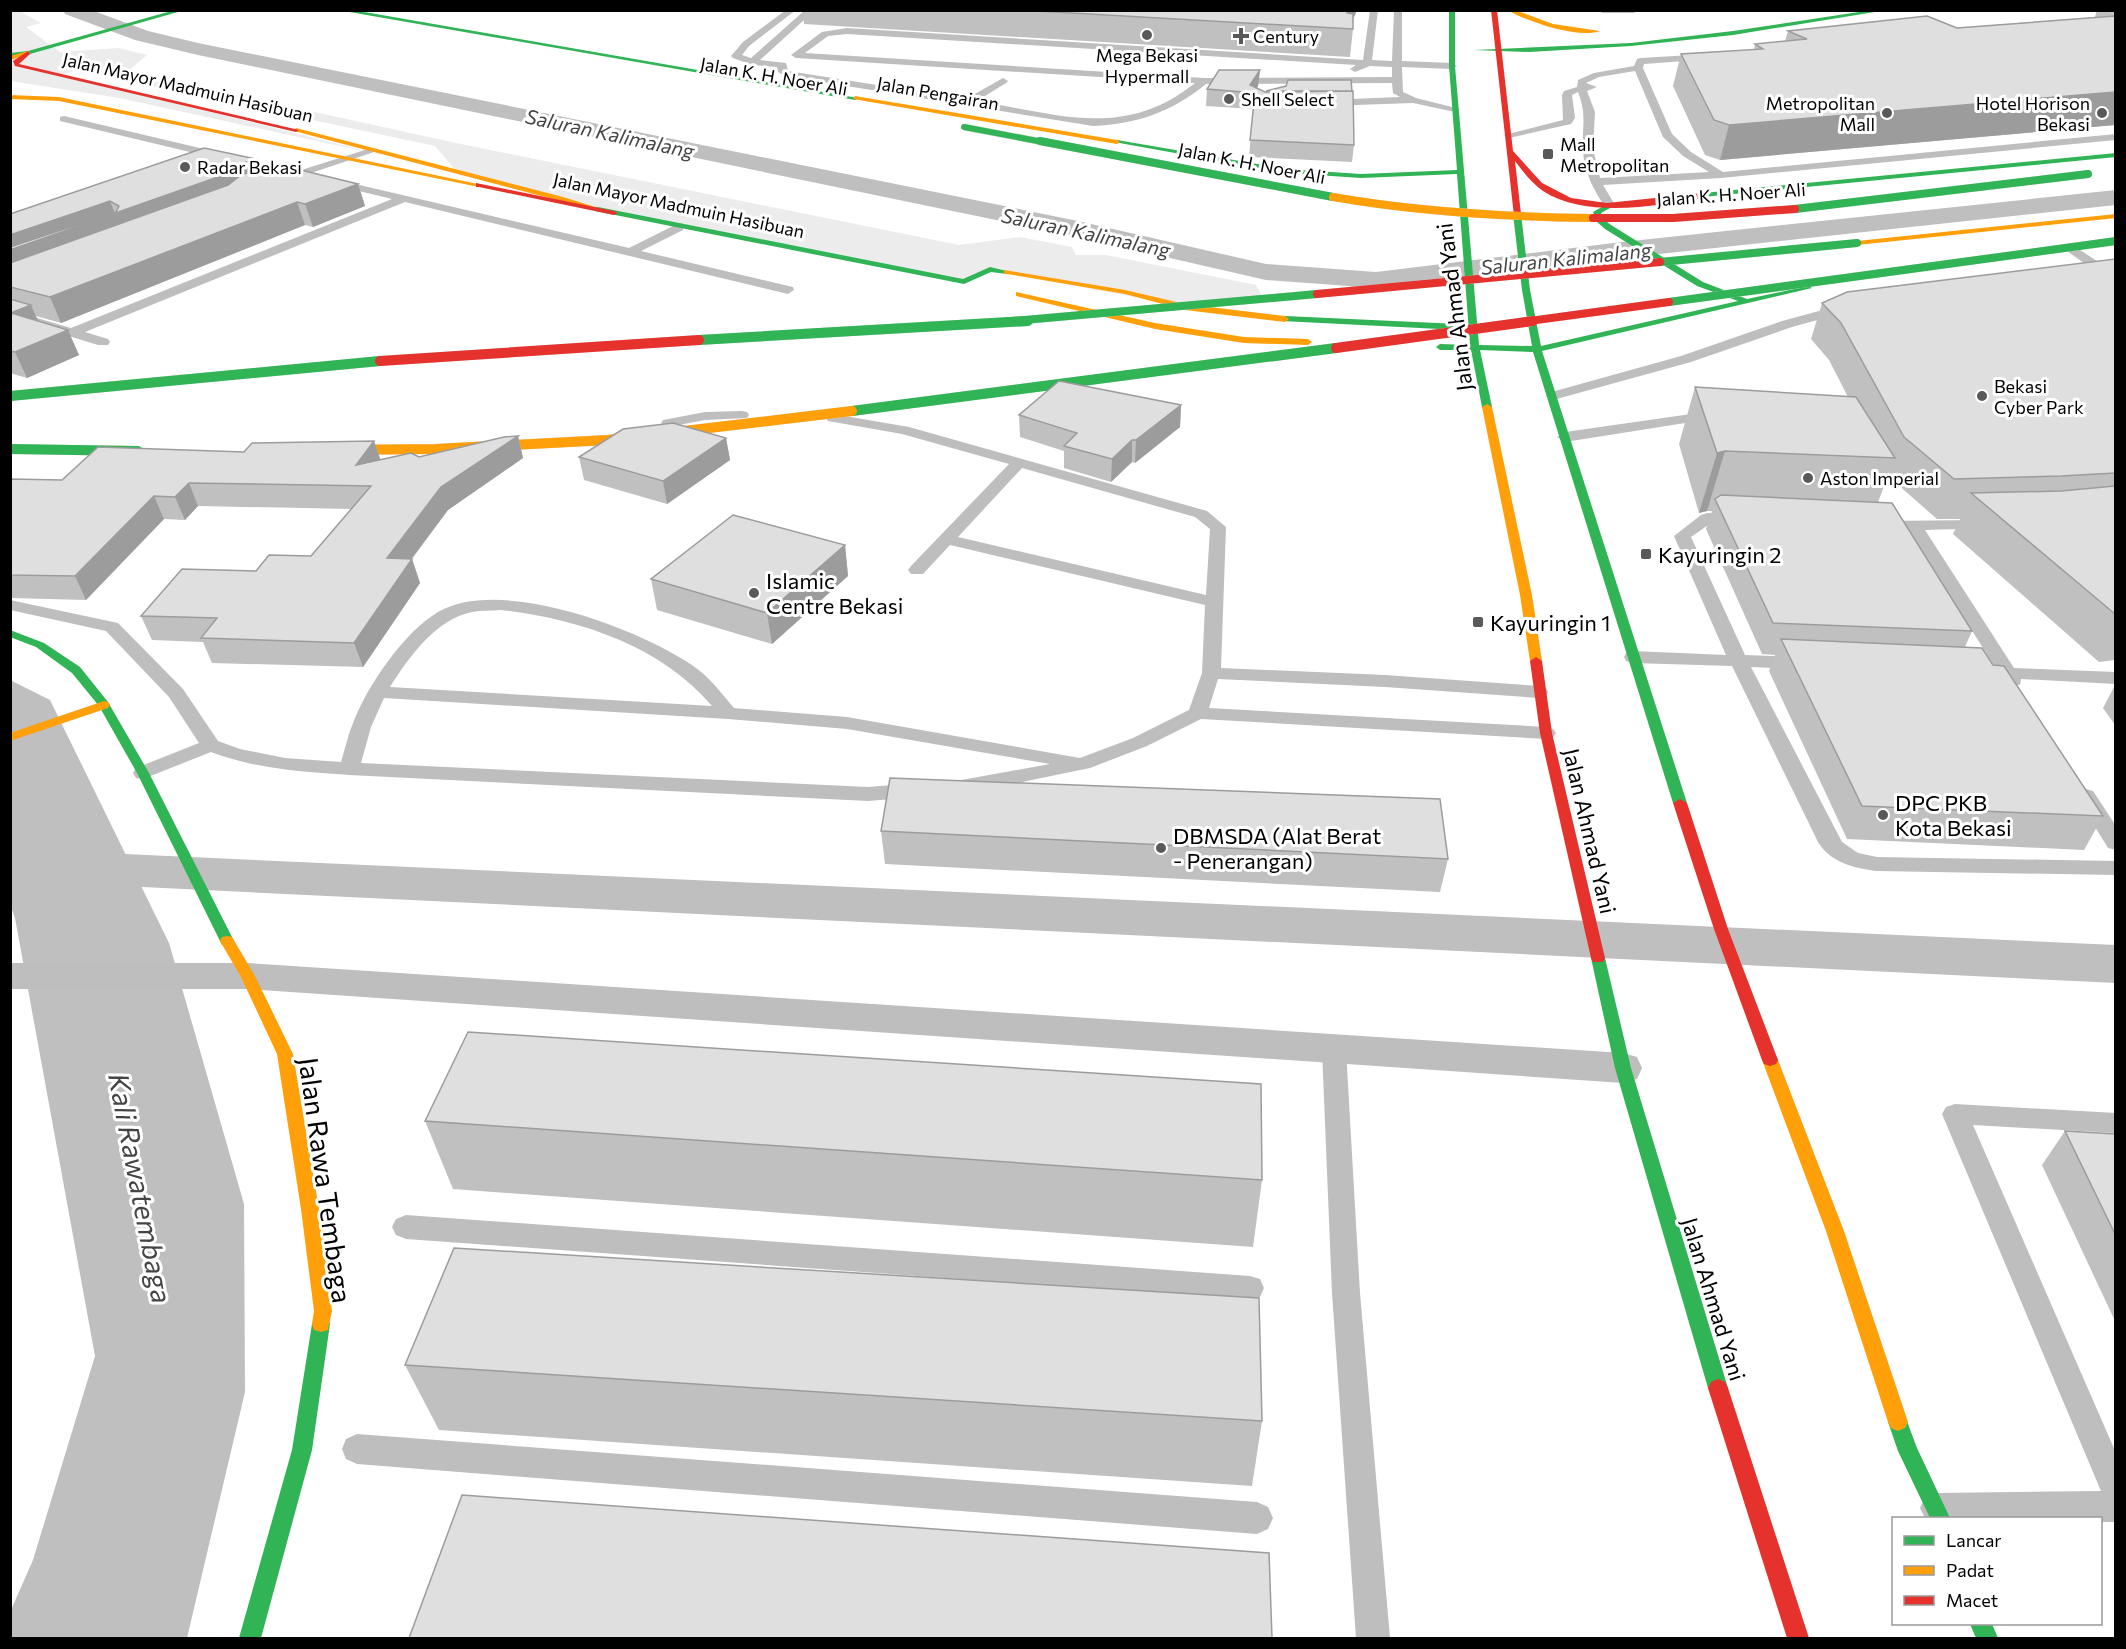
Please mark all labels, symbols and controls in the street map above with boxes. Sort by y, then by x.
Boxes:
place label: Century [1253,25,1319,47]
marker: Mega Bekasi Hypermall [1140,28,1154,42]
marker: Century [1234,29,1248,43]
place label: Mega Bekasi Hypermall [1096,44,1198,87]
street label: Jalan Mayor Madmuin Hasibuan [61,47,315,127]
street label: Jalan K. H. Noer Ali [699,52,849,100]
street label: Jalan Pengairan [875,71,1001,115]
place label: Shell Select [1241,88,1334,110]
marker: Shell Select [1222,92,1236,106]
place label: Metropolitan Mall [1766,92,1875,135]
place label: Hotel Horison Bekasi [1976,92,2090,135]
water label: Saluran Kalimalang [523,103,698,163]
marker: Metropolitan Mall [1880,106,1894,120]
marker: Hotel Horison Bekasi [2095,106,2109,120]
place label: Mall Metropolitan [1560,133,1669,176]
street label: Jalan K. H. Noer Ali [1177,138,1327,188]
marker: Mall Metropolitan [1541,147,1555,161]
place label: Radar Bekasi [197,156,302,178]
marker: Radar Bekasi [178,160,192,174]
street label: Jalan Mayor Madmuin Hasibuan [551,168,807,242]
street label: Jalan K. H. Noer Ali [1656,178,1806,210]
water label: Saluran Kalimalang [999,202,1174,262]
street label: Jalan Ahmad Yani [1430,221,1478,393]
water label: Saluran Kalimalang [1479,237,1654,279]
place label: Bekasi Cyber Park [1994,375,2084,418]
marker: Bekasi Cyber Park [1975,389,1989,403]
place label: Aston Imperial [1820,467,1939,489]
marker: Aston Imperial [1801,471,1815,485]
place label: Kayuringin 2 [1658,541,1781,568]
marker: Kayuringin 2 [1639,547,1653,561]
place label: Islamic Centre Bekasi [766,567,903,619]
marker: Islamic Centre Bekasi [747,586,761,600]
place label: Kayuringin 1 [1490,609,1611,636]
marker: Kayuringin 1 [1471,615,1485,629]
street label: Jalan Ahmad Yani [1558,746,1622,916]
place label: DPC PKB Kota Bekasi [1895,789,2012,841]
marker: DPC PKB Kota Bekasi [1876,808,1890,822]
place label: DBMSDA (Alat Berat - Penerangan) [1173,822,1381,874]
marker: DBMSDA (Alat Berat - Penerangan) [1154,841,1168,855]
street label: Jalan Rawa Tembaga [292,1055,360,1305]
water label: Kali Rawatembaga [102,1070,180,1306]
street label: Jalan Ahmad Yani [1676,1214,1752,1384]
legend [1892,1517,2102,1625]
text: Lancar [1946,1529,2002,1551]
text: Padat [1946,1559,1994,1581]
text: Macet [1946,1589,1998,1611]

